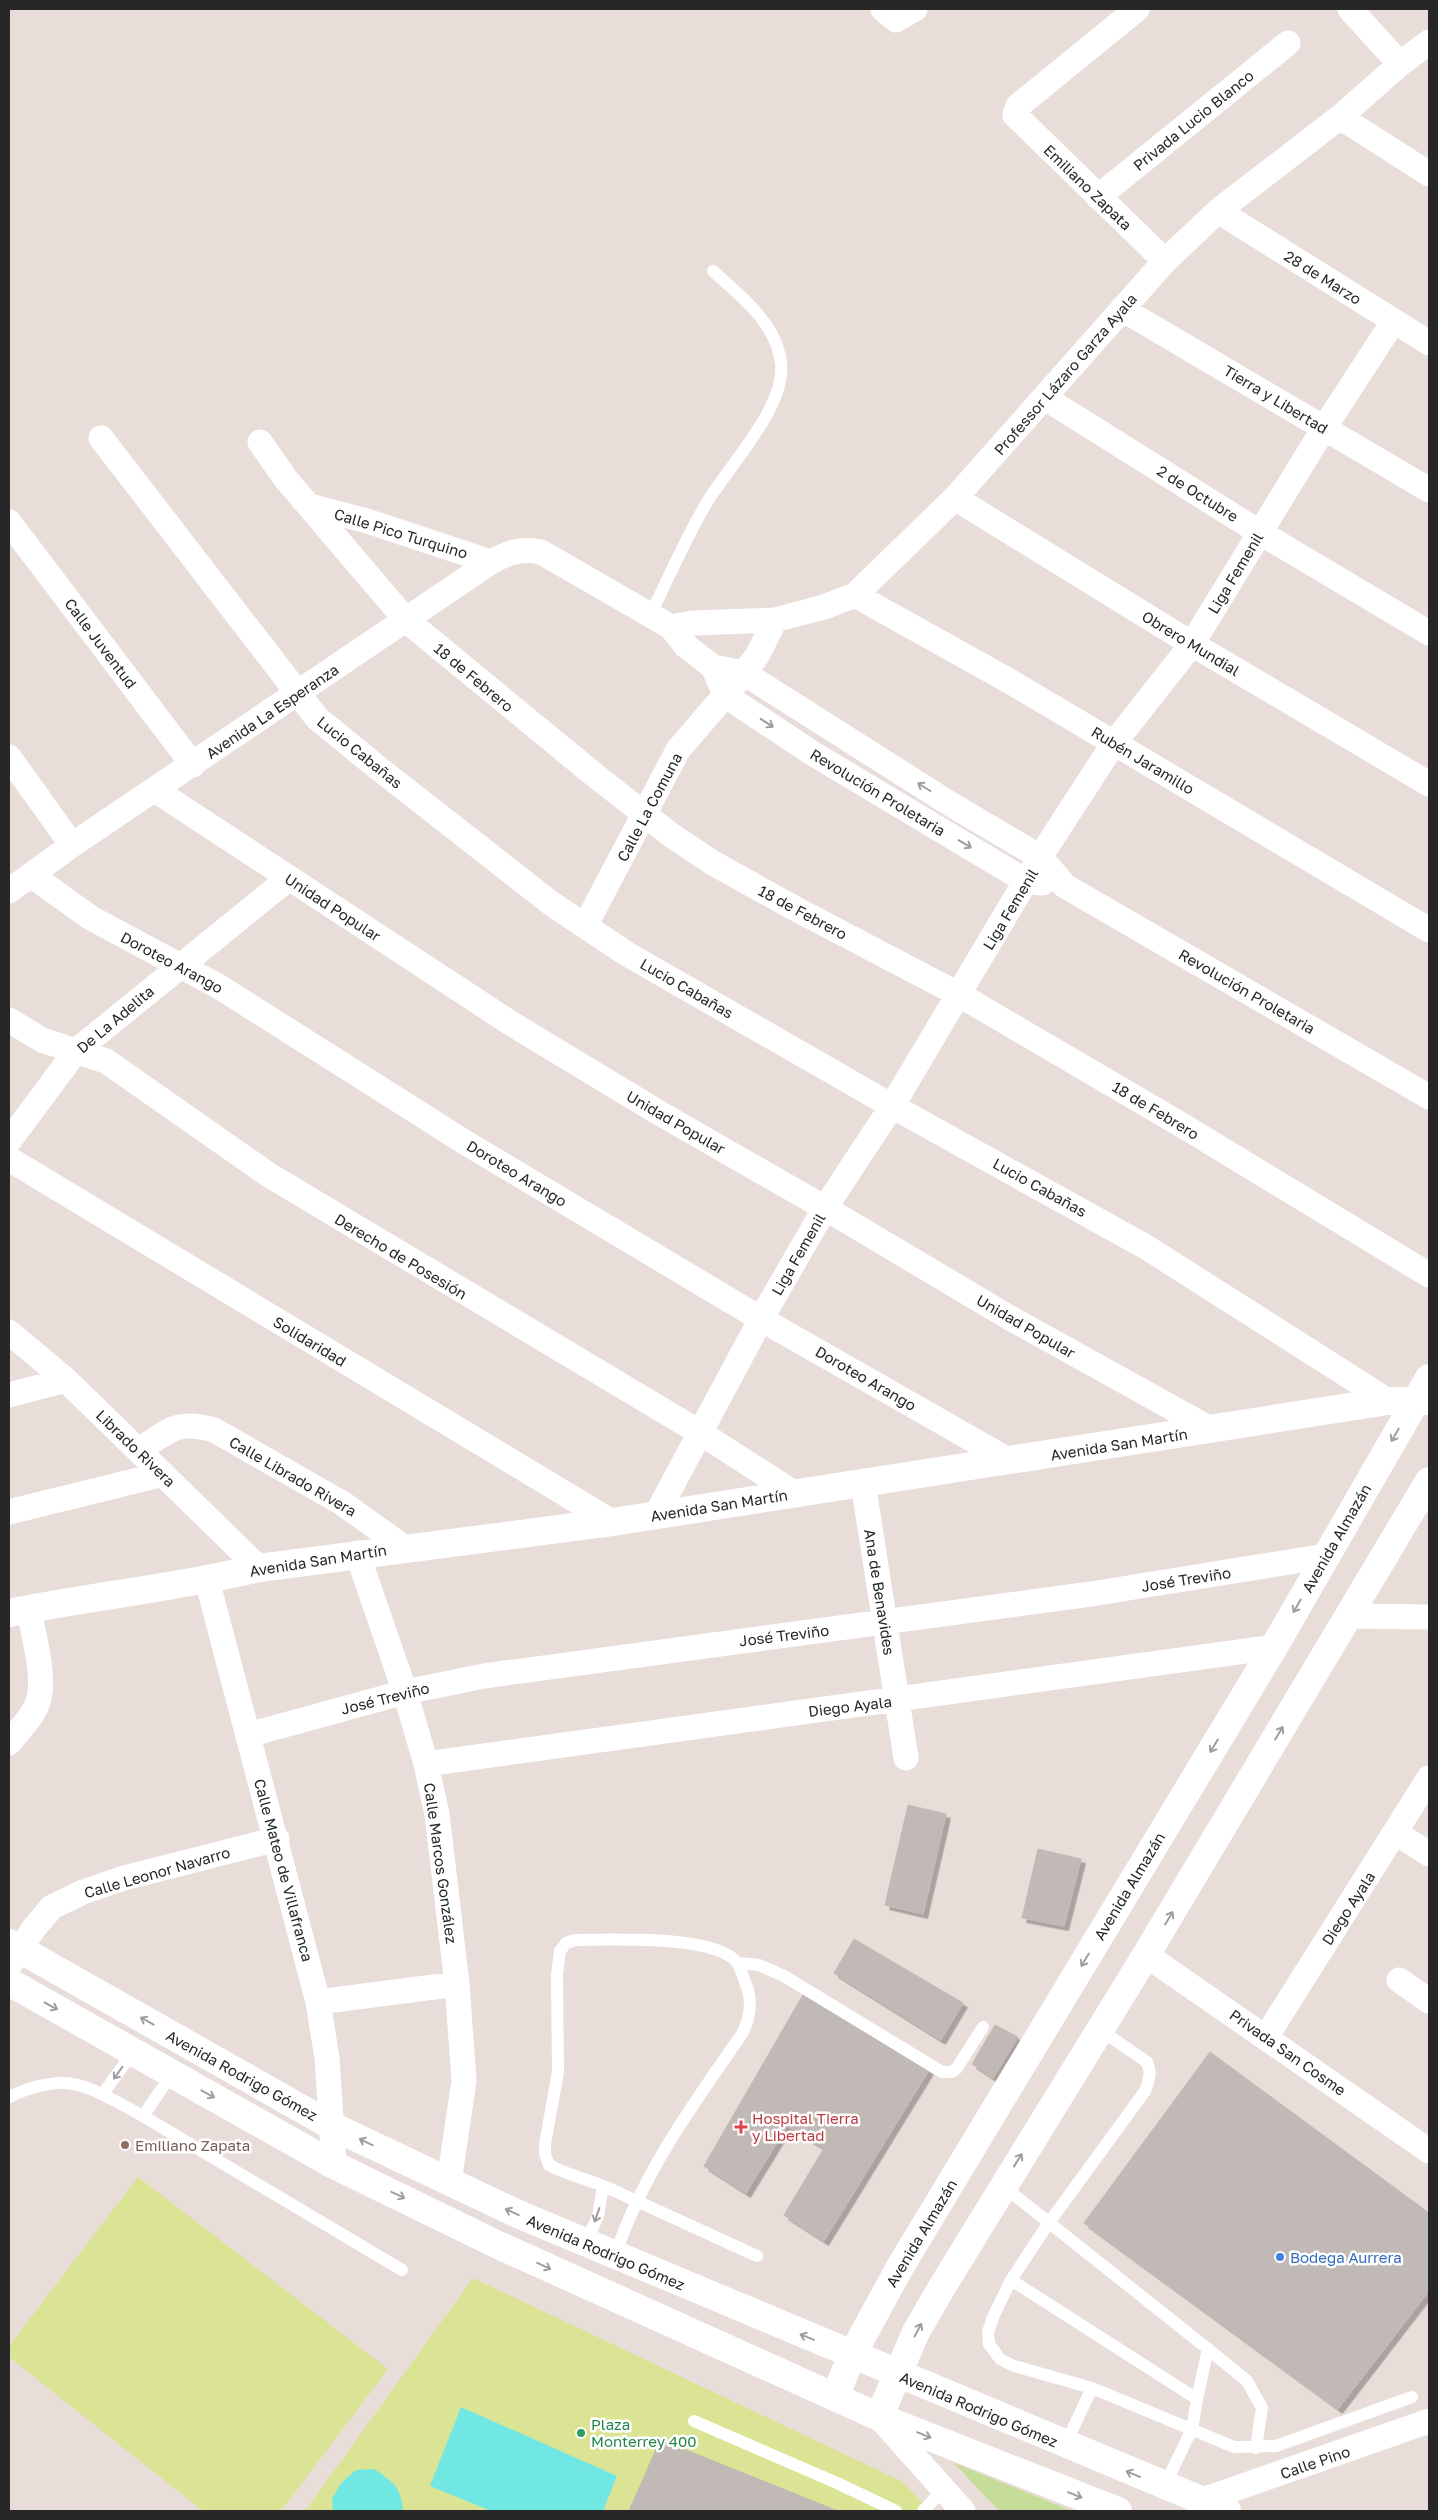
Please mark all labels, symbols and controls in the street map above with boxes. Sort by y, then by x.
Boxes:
street label: Privada Lucio Blanco [1129,66,1257,174]
street label: Emiliano Zapata [1040,141,1136,233]
street label: 28 de Marzo [1281,246,1365,308]
street label: Professor Lázaro Garza Ayala [990,289,1140,459]
street label: Tierra y Libertad [1221,361,1331,437]
street label: 2 de Octubre [1154,461,1242,525]
street label: Calle Pico Turquino [332,504,470,562]
street label: Liga Femenil [1204,529,1266,617]
street label: Calle Juventud [61,594,141,692]
street label: Obrero Mundial [1139,607,1243,679]
street label: 18 de Febrero [431,639,517,715]
street label: Avenida La Esperanza [202,660,342,762]
street label: Lucio Cabañas [314,712,406,792]
one-way arrow [759,718,773,728]
street label: Rubén Jaramillo [1088,722,1198,798]
street label: Revolución Proletaria [807,745,949,839]
street label: Calle La Comuna [613,749,685,865]
one-way arrow [917,782,931,792]
one-way arrow [957,840,971,850]
street label: Liga Femenil [979,865,1041,953]
street label: Unidad Popular [282,869,385,945]
street label: 18 de Febrero [756,881,850,943]
street label: Doroteo Arango [118,927,226,997]
street label: Revolución Proletaria [1176,945,1318,1037]
street label: Lucio Cabañas [637,954,737,1022]
street label: De La Adelita [73,982,157,1056]
street label: 18 de Febrero [1110,1077,1202,1143]
street label: Unidad Popular [623,1086,729,1158]
street label: Doroteo Arango [464,1136,570,1210]
street label: Lucio Cabañas [990,1154,1090,1220]
street label: Derecho de Posesión [332,1209,470,1303]
street label: Liga Femenil [767,1210,829,1298]
street label: Unidad Popular [973,1290,1079,1362]
street label: Solidaridad [270,1312,350,1370]
street label: Doroteo Arango [812,1342,920,1414]
street label: Librado Rivera [93,1406,179,1490]
street label: Avenida San Martín [1049,1424,1189,1464]
one-way arrow [1390,1428,1400,1442]
street label: Calle Librado Rivera [226,1432,360,1520]
street label: Avenida Almazán [1298,1481,1374,1595]
street label: Avenida San Martín [649,1485,789,1525]
street label: Ana de Benavides [861,1528,899,1656]
street label: Avenida San Martín [248,1540,388,1580]
street label: José Treviño [1140,1563,1232,1595]
one-way arrow [1292,1599,1302,1614]
street label: José Treviño [738,1621,830,1649]
street label: José Treviño [339,1678,431,1718]
street label: Diego Ayala [807,1692,893,1720]
one-way arrow [1275,1727,1285,1741]
one-way arrow [1208,1739,1218,1753]
street label: Calle Mateo de Villafranca [251,1777,317,1963]
street label: Calle Marcos González [421,1781,461,1945]
street label: Avenida Almazán [1090,1829,1168,1943]
street label: Calle Leonor Navarro [82,1843,232,1901]
street label: Diego Ayala [1318,1868,1378,1948]
one-way arrow [1164,1911,1174,1925]
one-way arrow [1079,1953,1089,1967]
one-way arrow [44,2002,58,2012]
street label: Privada San Cosme [1226,2005,1350,2099]
one-way arrow [139,2016,154,2026]
street label: Avenida Rodrigo Gómez [163,2026,321,2124]
one-way arrow [112,2066,123,2079]
one-way arrow [201,2090,215,2100]
place label: Hospital Tierra y Libertad [752,2109,859,2144]
marker: Hospital Tierra y Libertad [734,2120,748,2134]
place label: Emiliano Zapata [135,2136,250,2154]
one-way arrow [358,2137,373,2147]
marker: Emiliano Zapata [119,2139,131,2151]
one-way arrow [1013,2153,1024,2167]
street label: Avenida Almazán [882,2176,960,2290]
one-way arrow [390,2191,405,2201]
one-way arrow [505,2206,520,2216]
one-way arrow [592,2207,602,2223]
street label: Avenida Rodrigo Gómez [524,2211,688,2294]
place label: Bodega Aurrera [1290,2248,1402,2266]
marker: Bodega Aurrera [1274,2251,1286,2263]
one-way arrow [536,2262,551,2271]
one-way arrow [914,2323,923,2338]
one-way arrow [800,2331,815,2341]
street label: Avenida Rodrigo Gómez [897,2368,1061,2451]
place label: Plaza Monterrey 400 [591,2415,697,2450]
marker: Plaza Monterrey 400 [575,2427,587,2439]
one-way arrow [916,2431,931,2440]
street label: Calle Pino [1278,2442,1352,2482]
one-way arrow [1126,2468,1141,2478]
one-way arrow [1067,2490,1082,2500]

